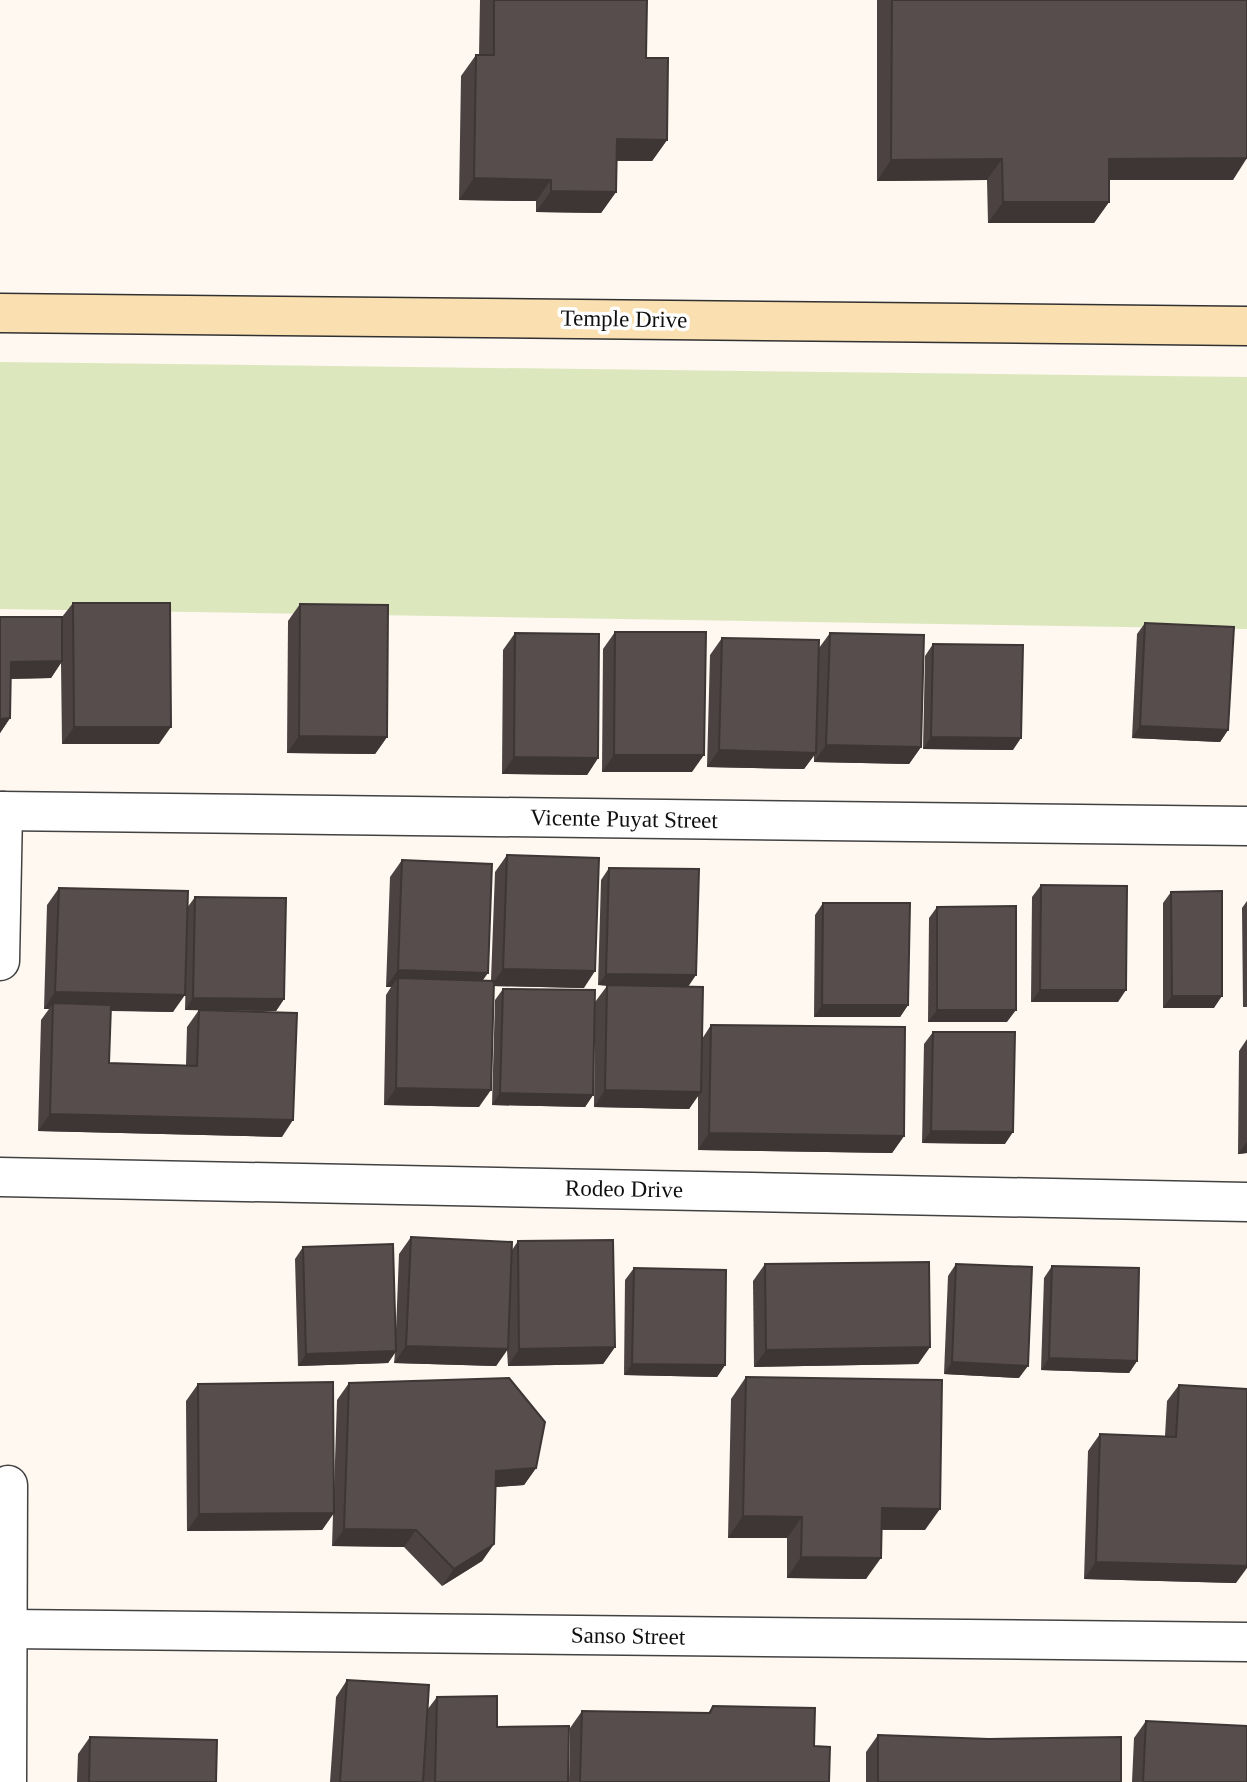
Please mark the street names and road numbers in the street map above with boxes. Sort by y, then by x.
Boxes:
street label: Temple Drive [560,305,688,333]
street label: Vicente Puyat Street [530,805,719,833]
street label: Rodeo Drive [565,1175,683,1203]
street label: Sanso Street [571,1623,686,1650]

